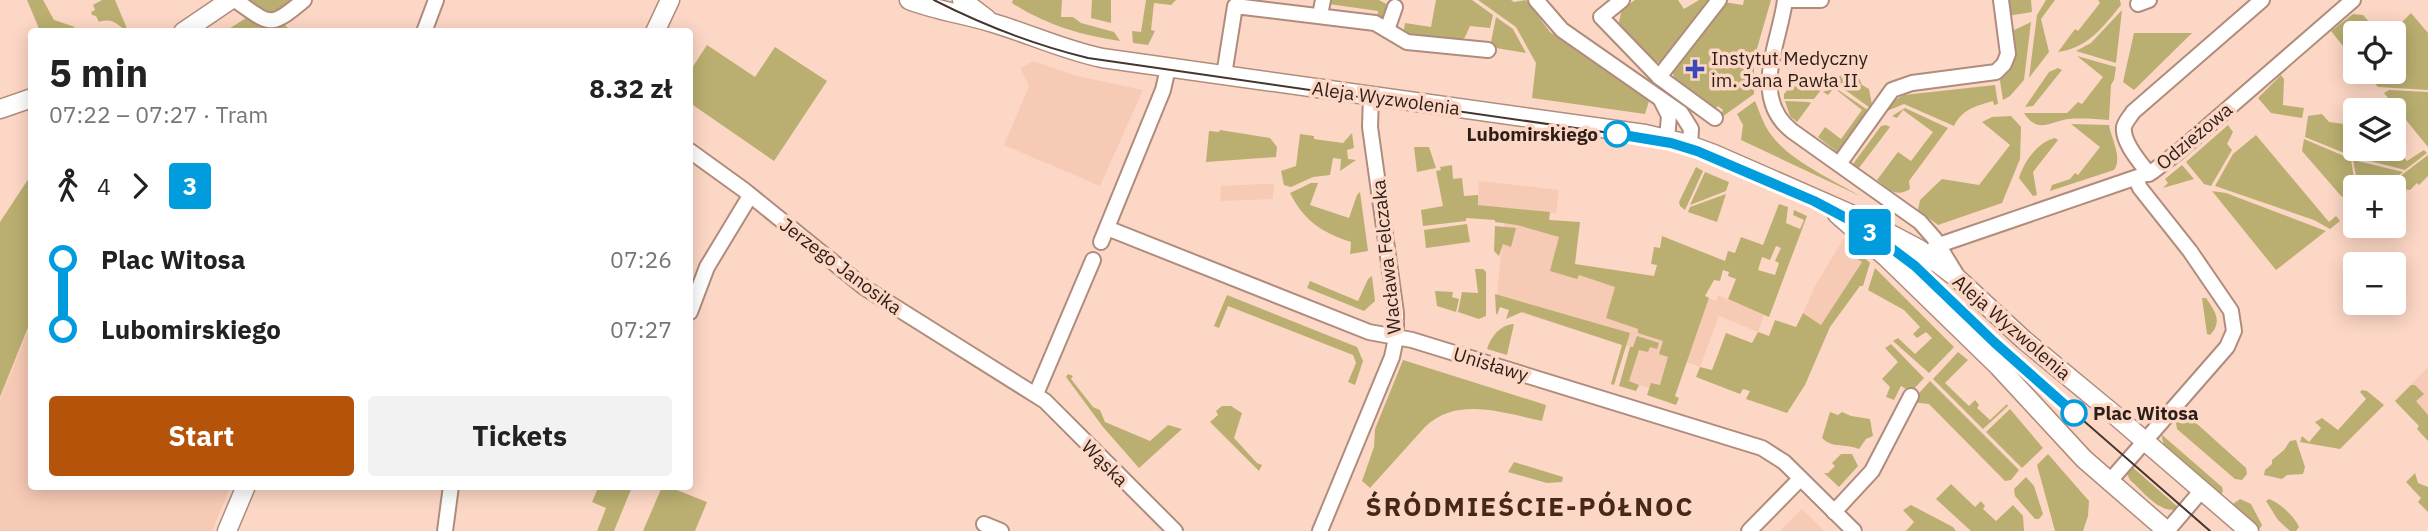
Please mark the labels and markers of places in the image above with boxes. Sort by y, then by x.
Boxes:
place label: Instytut Medyczny im. Jana Pawła II [1711,46,1869,92]
marker: Instytut Medyczny im. Jana Pawła II [1685,59,1705,79]
marker: Lubomirskiego [1604,121,1630,147]
place label: Lubomirskiego [1467,122,1598,146]
marker: Plac Witosa [2061,400,2087,426]
place label: Plac Witosa [2093,401,2199,425]

